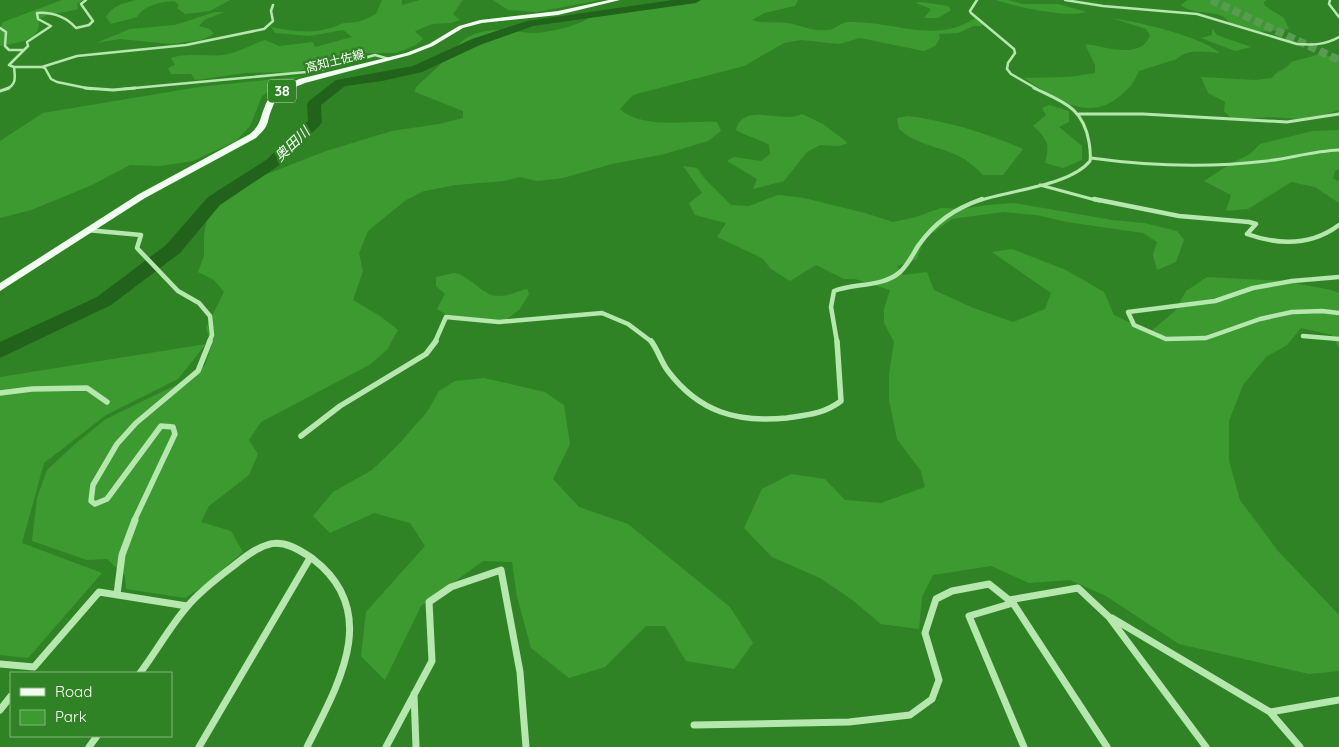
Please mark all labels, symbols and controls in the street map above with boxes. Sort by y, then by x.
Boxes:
street label: 高知土佐線 [304,46,366,75]
road number: 38 [268,80,296,102]
water label: 奥田川 [271,122,315,165]
legend [10,672,172,737]
text: Road [55,682,92,701]
text: Park [55,707,87,726]

